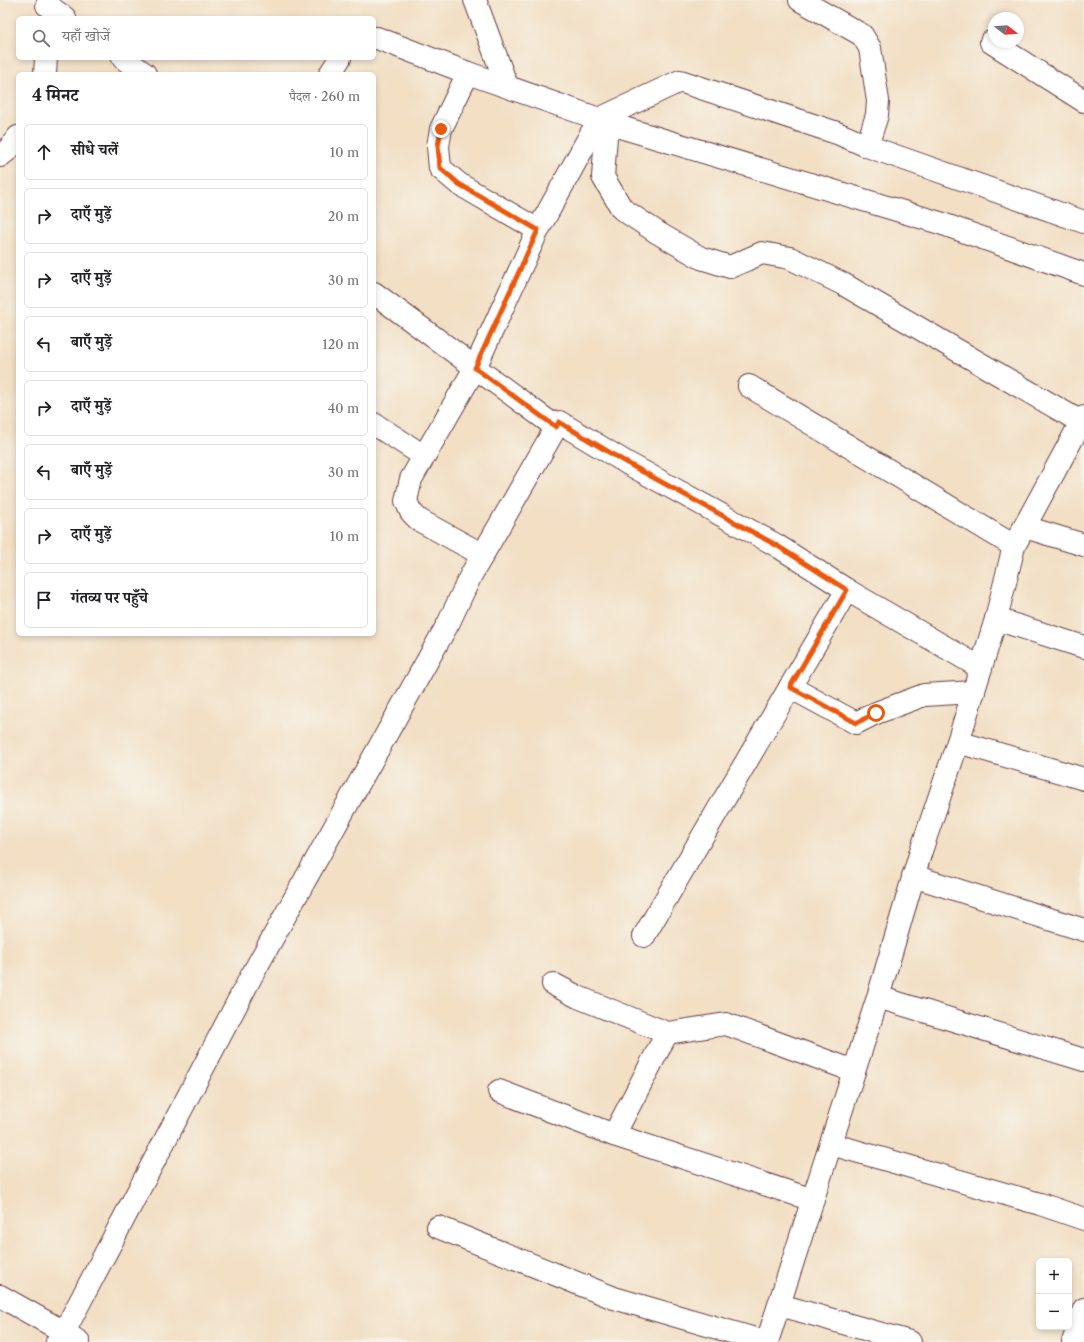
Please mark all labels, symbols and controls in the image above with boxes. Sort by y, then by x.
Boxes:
north arrow [988,12,1024,48]
search box [16,16,376,60]
text: यहाँ खोजें [62,26,110,45]
icon: search [30,27,52,49]
text: 4 मिनट [32,85,79,105]
text: पैदल · 260 m [289,88,360,104]
route end [432,120,450,138]
text: सीधे चलें [71,140,118,159]
icon: ahead [33,141,55,163]
text: 10 m [330,144,359,160]
text: दाएँ मुड़ें [71,204,111,223]
icon: right [33,205,55,227]
text: 20 m [328,208,359,224]
text: दाएँ मुड़ें [71,268,111,287]
icon: right [33,269,55,291]
text: 30 m [328,272,359,288]
text: बाएँ मुड़ें [71,332,112,351]
icon: left [33,333,55,355]
text: 120 m [322,336,359,352]
text: दाएँ मुड़ें [71,396,111,415]
icon: right [33,397,55,419]
text: 40 m [328,400,359,416]
text: बाएँ मुड़ें [71,460,112,479]
icon: left [33,461,55,483]
text: 30 m [328,464,359,480]
text: दाएँ मुड़ें [71,524,111,543]
icon: right [33,525,55,547]
text: 10 m [330,528,359,544]
text: गंतव्य पर पहुँचे [71,588,148,607]
icon: arrive [33,589,55,611]
route start [867,704,885,722]
map controls [1036,1258,1072,1330]
button: + [1036,1258,1072,1294]
button: − [1036,1294,1072,1330]

